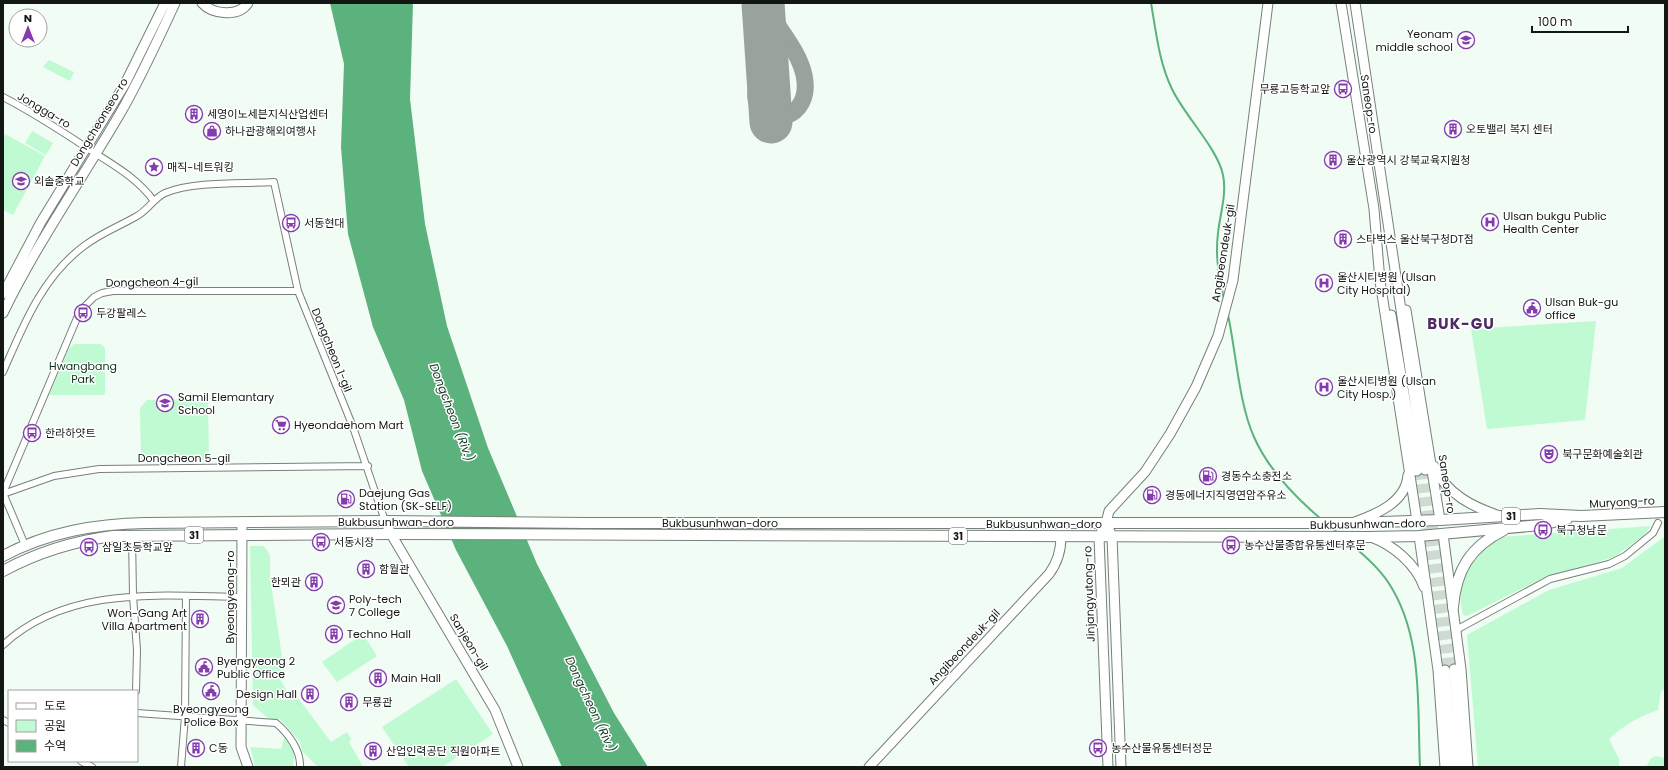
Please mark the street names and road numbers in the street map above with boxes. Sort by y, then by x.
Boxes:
street label: Saneop-ro [1356,73,1382,135]
street label: Dongcheonseo-ro [66,75,132,169]
street label: Jongga-ro [14,88,74,132]
street label: Angibeondeuk-gil [1207,203,1239,303]
street label: Dongcheon 4-gil [106,273,198,291]
street label: Dongcheon 1-gil [308,306,356,394]
street label: Dongcheon 5-gil [138,450,230,466]
street label: Saneop-ro [1434,453,1460,515]
street label: Muryong-ro [1589,492,1655,512]
road number: 31 [1502,508,1520,524]
street label: Bukbusunhwan-doro [338,514,454,530]
street label: Bukbusunhwan-doro [662,515,778,531]
street label: Bukbusunhwan-doro [1310,515,1426,533]
street label: Bukbusunhwan-doro [986,516,1102,532]
road number: 31 [185,527,203,543]
road number: 31 [949,528,967,544]
street label: Jinjangyutong-ro [1079,546,1099,642]
street label: Byeongyeong-ro [222,550,238,644]
street label: Angibeondeuk-gil [924,605,1004,689]
street label: Sanjeon-gil [446,611,492,673]

